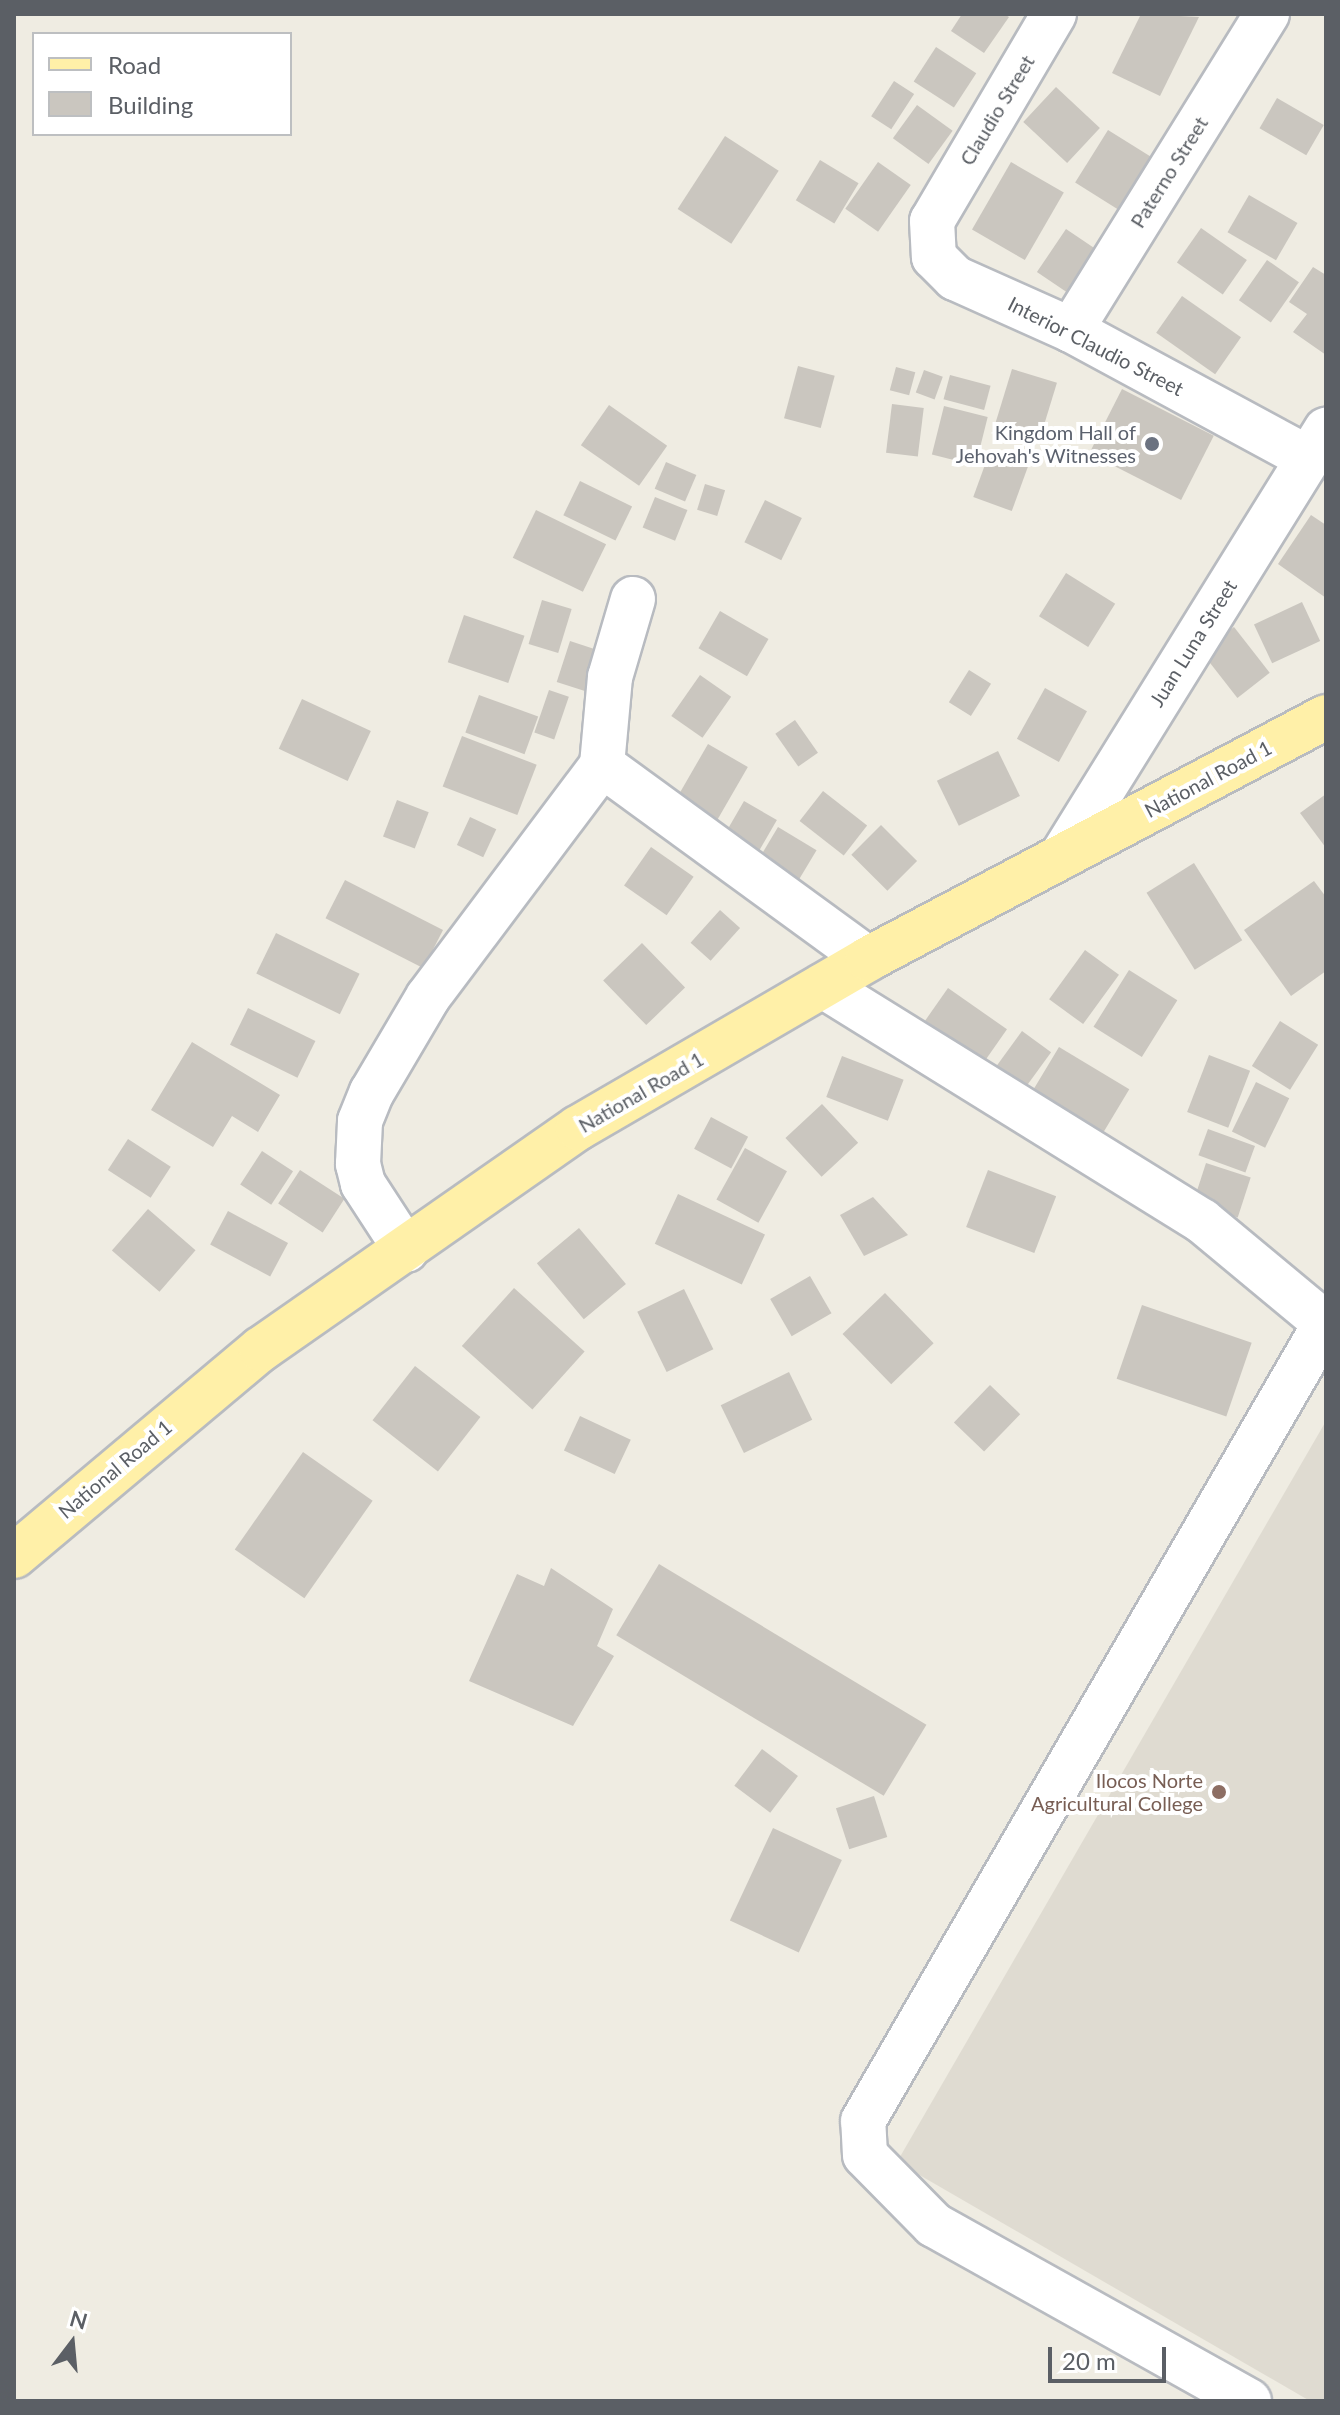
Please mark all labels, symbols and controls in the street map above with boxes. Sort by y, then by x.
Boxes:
legend [32,32,292,136]
text: Road [108,50,161,79]
street label: Claudio Street [955,51,1039,169]
text: Building [108,90,193,119]
street label: Paterno Street [1125,112,1213,232]
street label: Interior Claudio Street [1004,291,1188,401]
place label: Kingdom Hall of Jehovah's Witnesses [956,420,1136,467]
marker: Kingdom Hall of Jehovah's Witnesses [1143,435,1161,453]
street label: Juan Luna Street [1144,575,1242,711]
street label: National Road 1 [1140,735,1276,823]
street label: National Road 1 [574,1046,708,1138]
street label: National Road 1 [53,1415,177,1523]
place label: Ilocos Norte Agricultural College [1031,1768,1203,1815]
marker: Ilocos Norte Agricultural College [1210,1783,1228,1801]
north arrow [32,2303,112,2383]
text: N [67,2304,91,2335]
scale bar [1052,2331,1170,2381]
text: 20 m [1062,2346,1116,2375]

